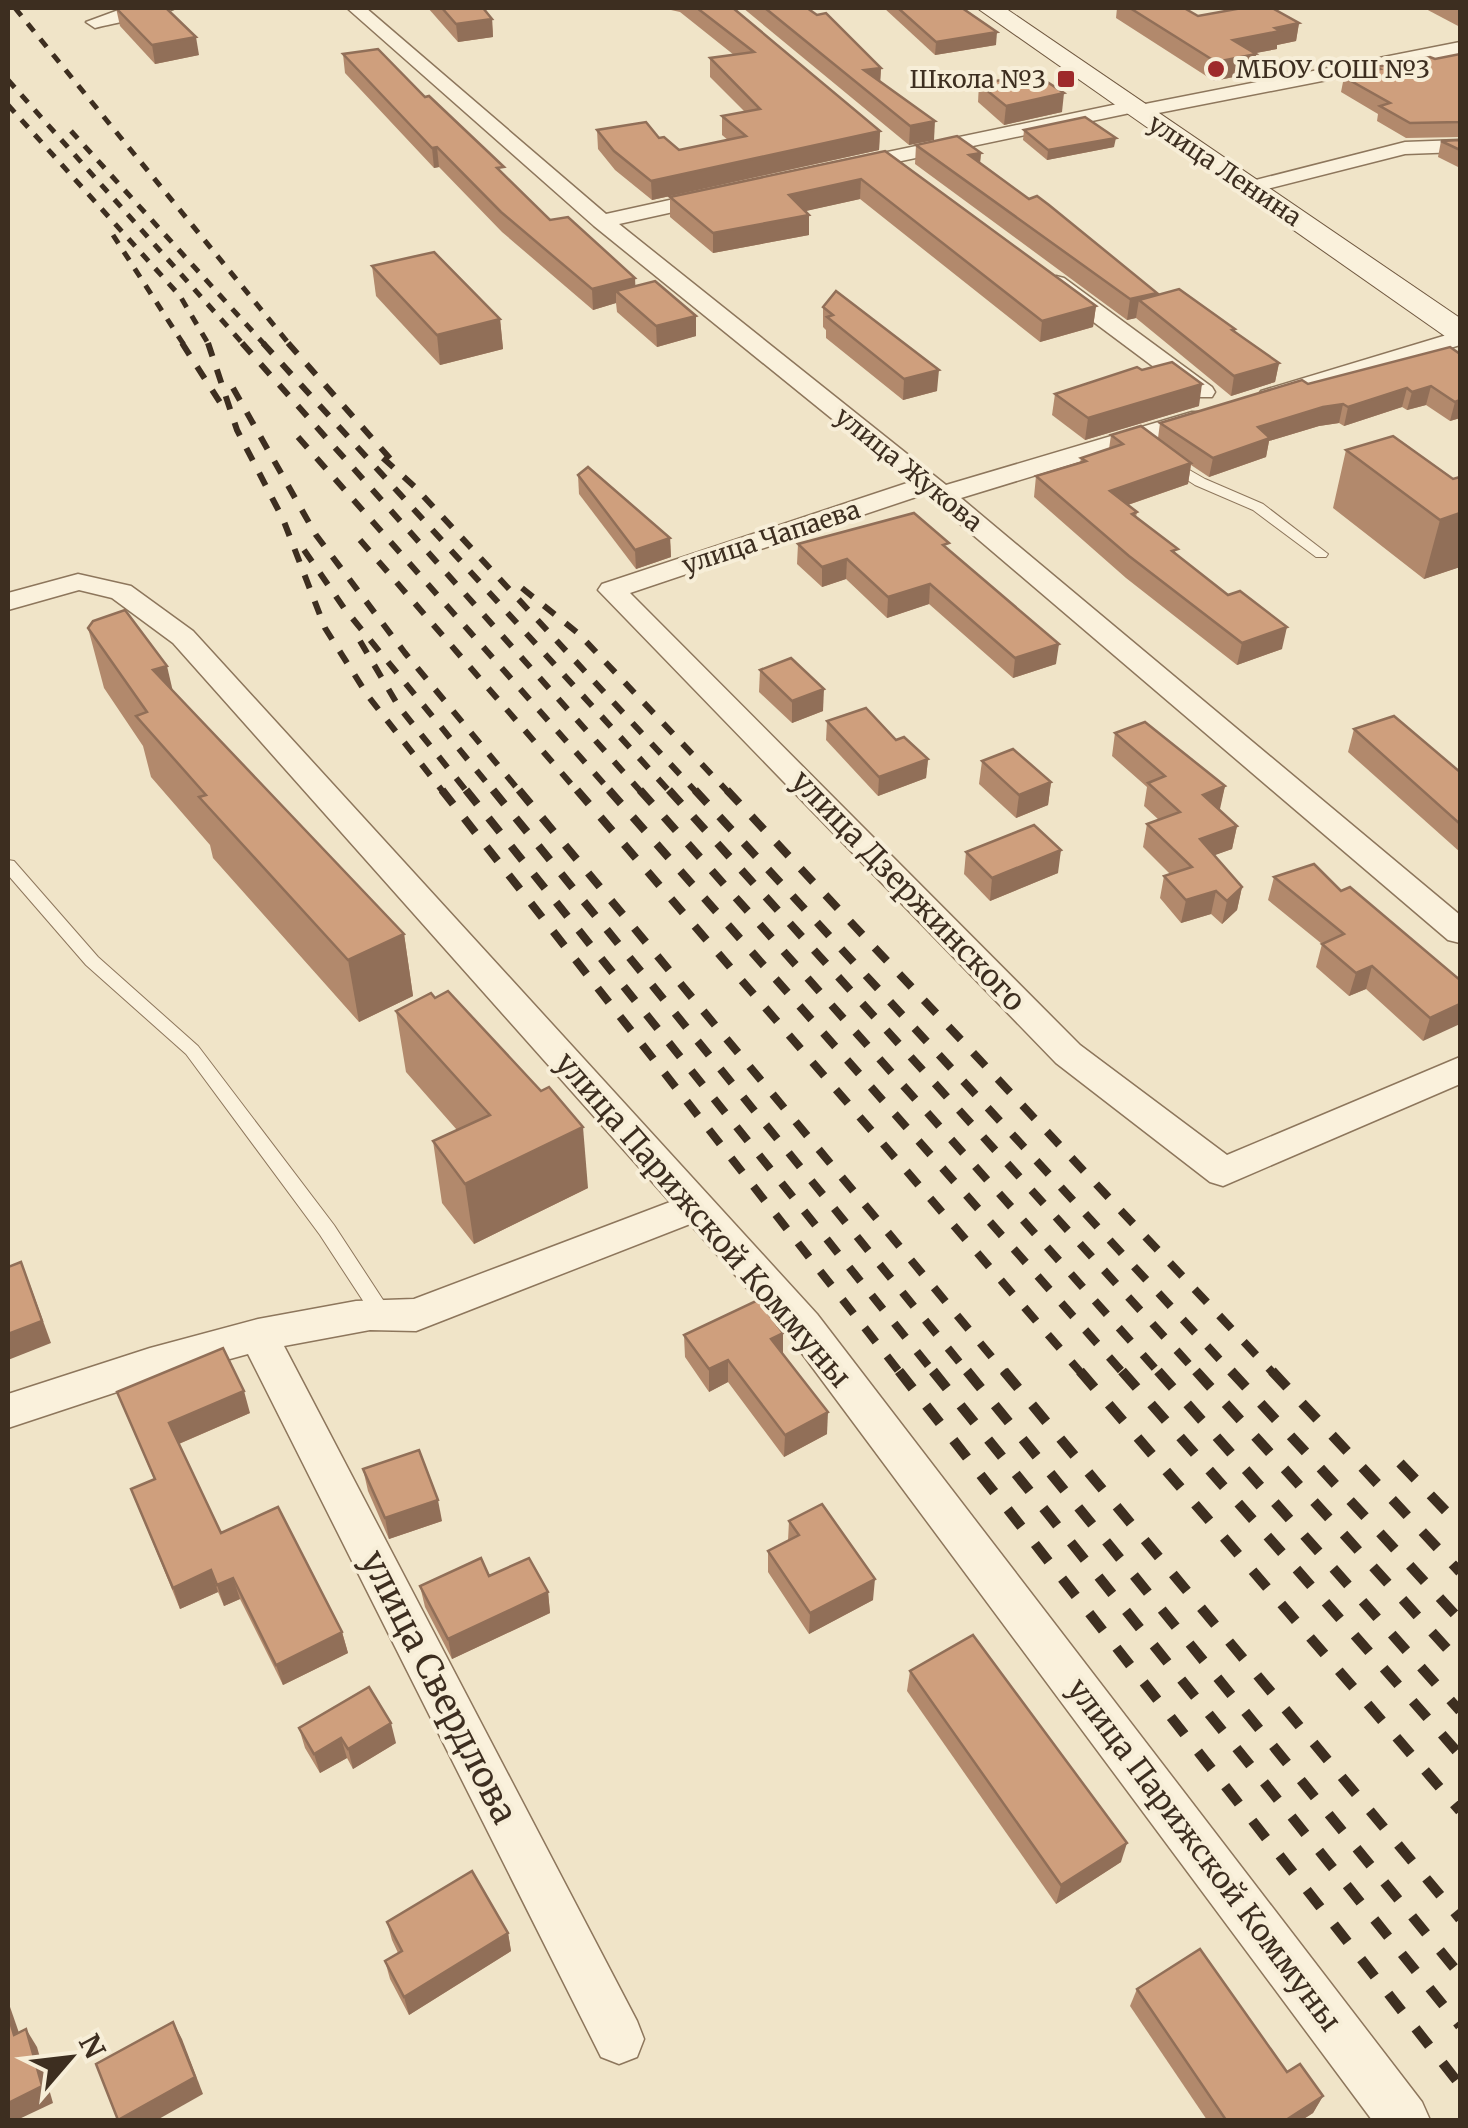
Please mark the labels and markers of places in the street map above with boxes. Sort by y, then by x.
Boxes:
place label: МБОУ СОШ №3 [1236,53,1430,85]
marker: МБОУ СОШ №3 [1205,58,1227,80]
place label: Школа №3 [909,63,1046,95]
marker: Школа №3 [1055,68,1077,90]

